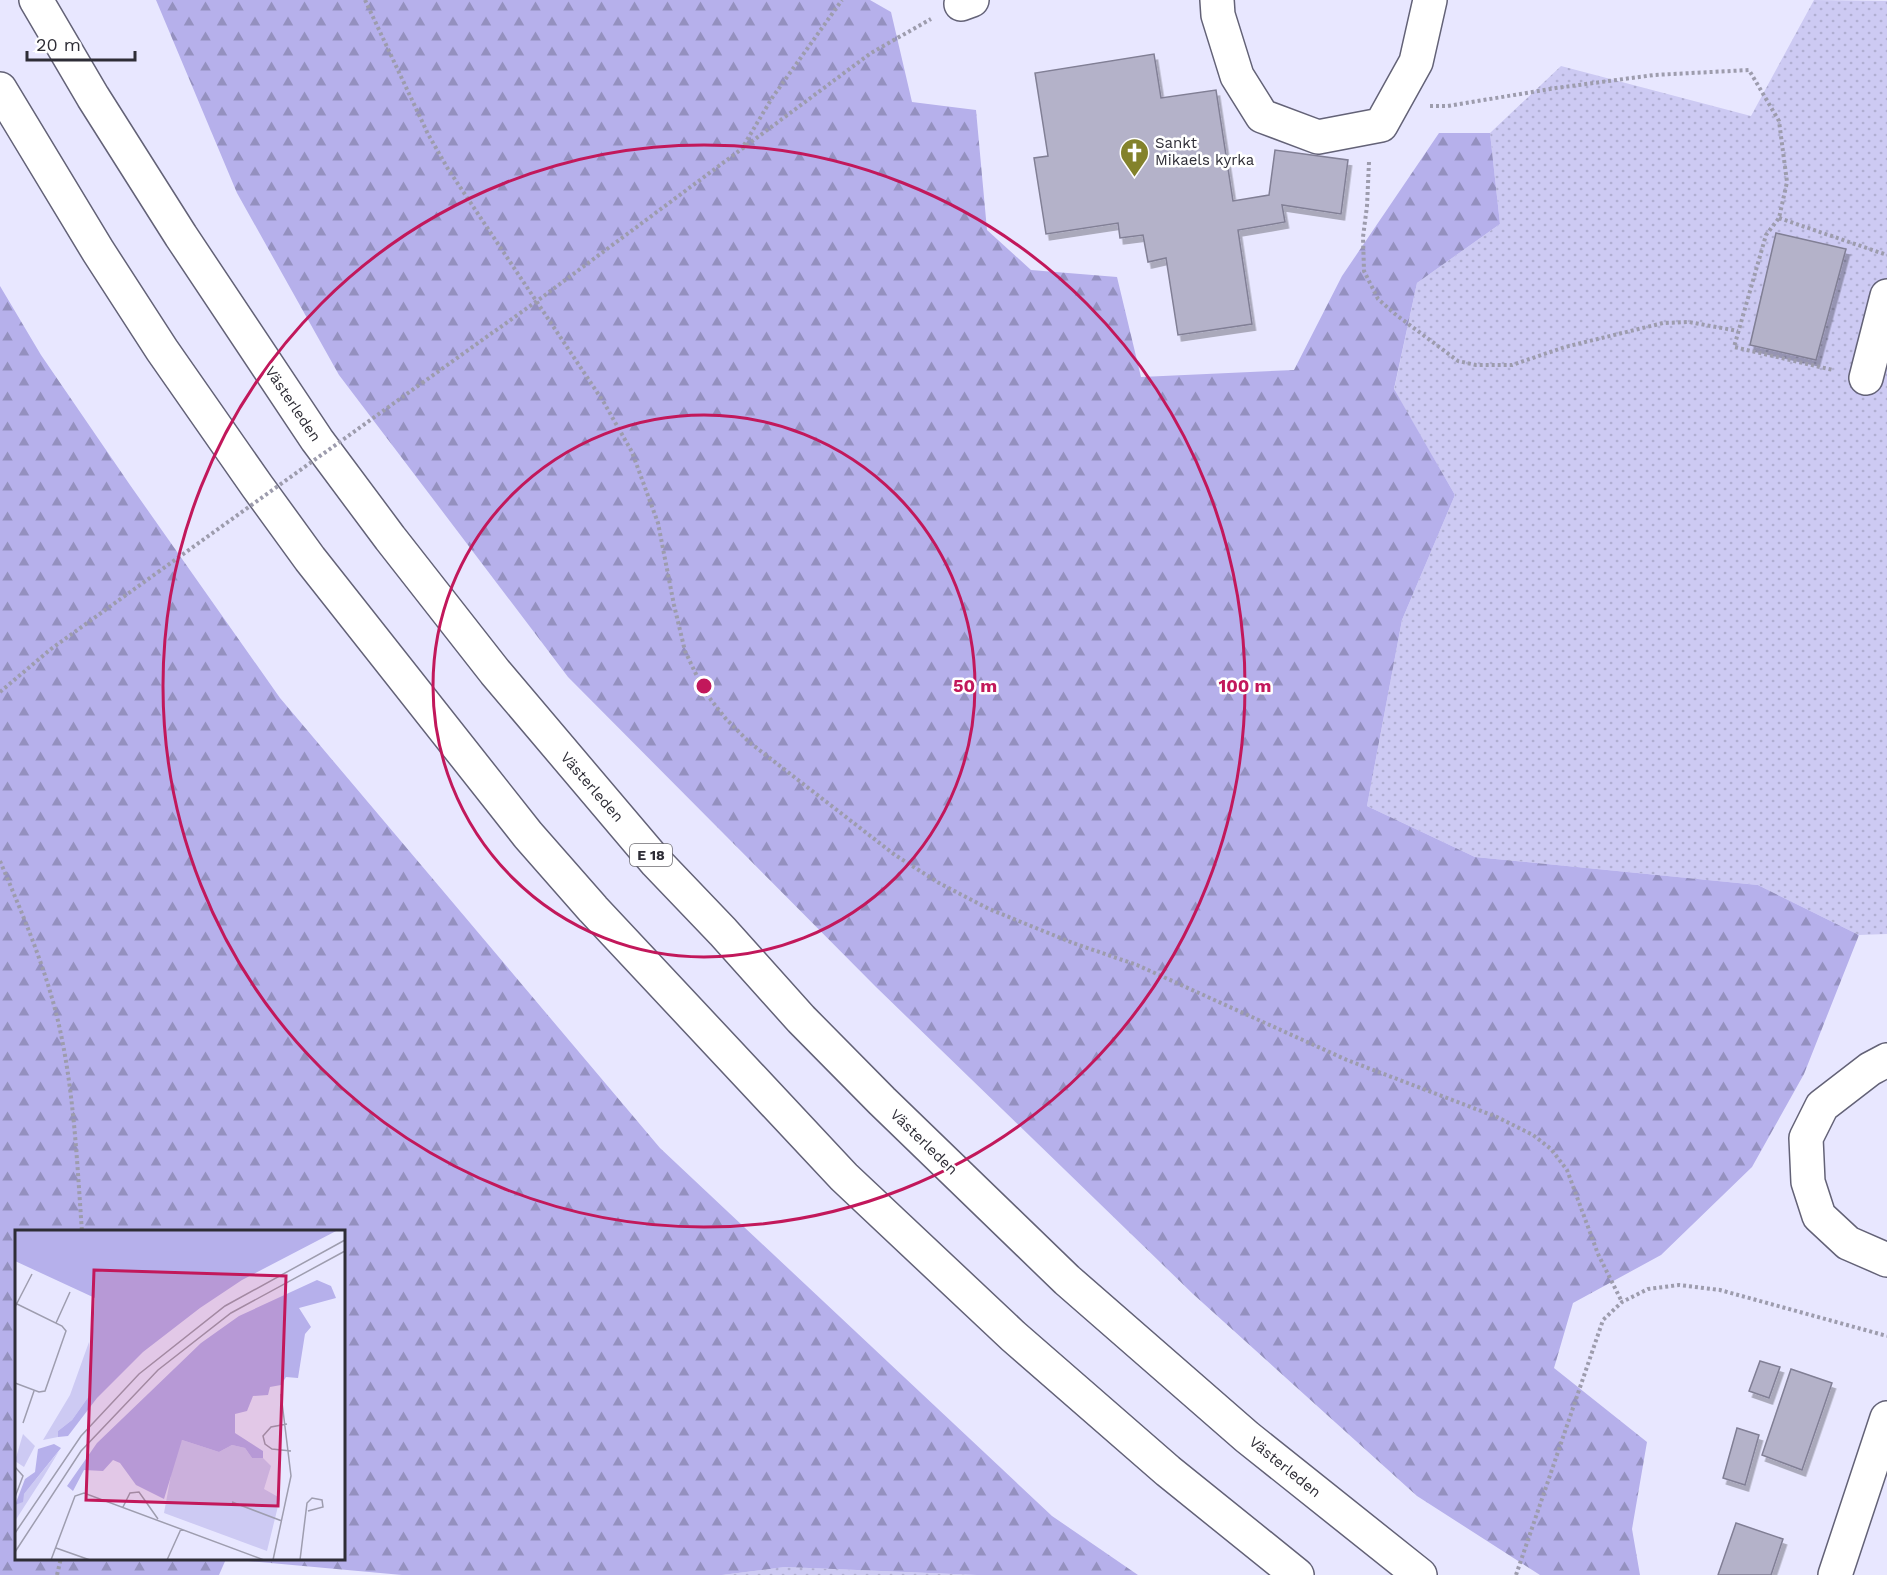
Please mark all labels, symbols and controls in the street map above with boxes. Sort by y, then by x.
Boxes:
scale bar [27,24,135,62]
text: 20 m [36,34,81,55]
place label: Sankt Mikaels kyrka [1155,134,1255,169]
church icon: Sankt Mikaels kyrka [1118,136,1150,178]
street label: Västerleden [261,363,325,445]
text: 50 m [953,675,997,696]
text: 100 m [1218,675,1272,696]
centre of rings [694,676,714,696]
street label: Västerleden [557,748,627,826]
road number: E 18 [630,844,672,866]
street label: Västerleden [887,1105,961,1179]
inset map [15,1230,345,1560]
street label: Västerleden [1246,1433,1324,1501]

